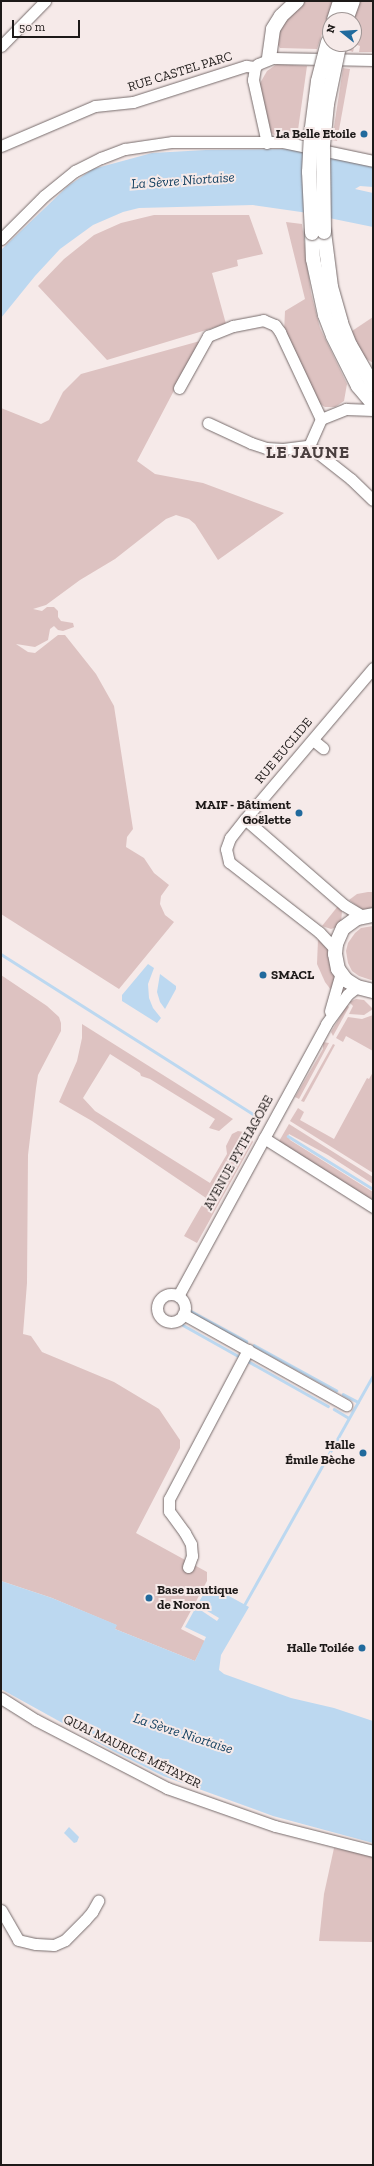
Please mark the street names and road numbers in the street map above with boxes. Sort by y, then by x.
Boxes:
street label: RUE CASTEL PARC [126,49,234,95]
street label: RUE EUCLIDE [252,715,316,787]
street label: AVENUE PYTHAGORE [201,1093,277,1213]
street label: QUAI MAURICE MÉTAYER [61,1712,203,1792]

